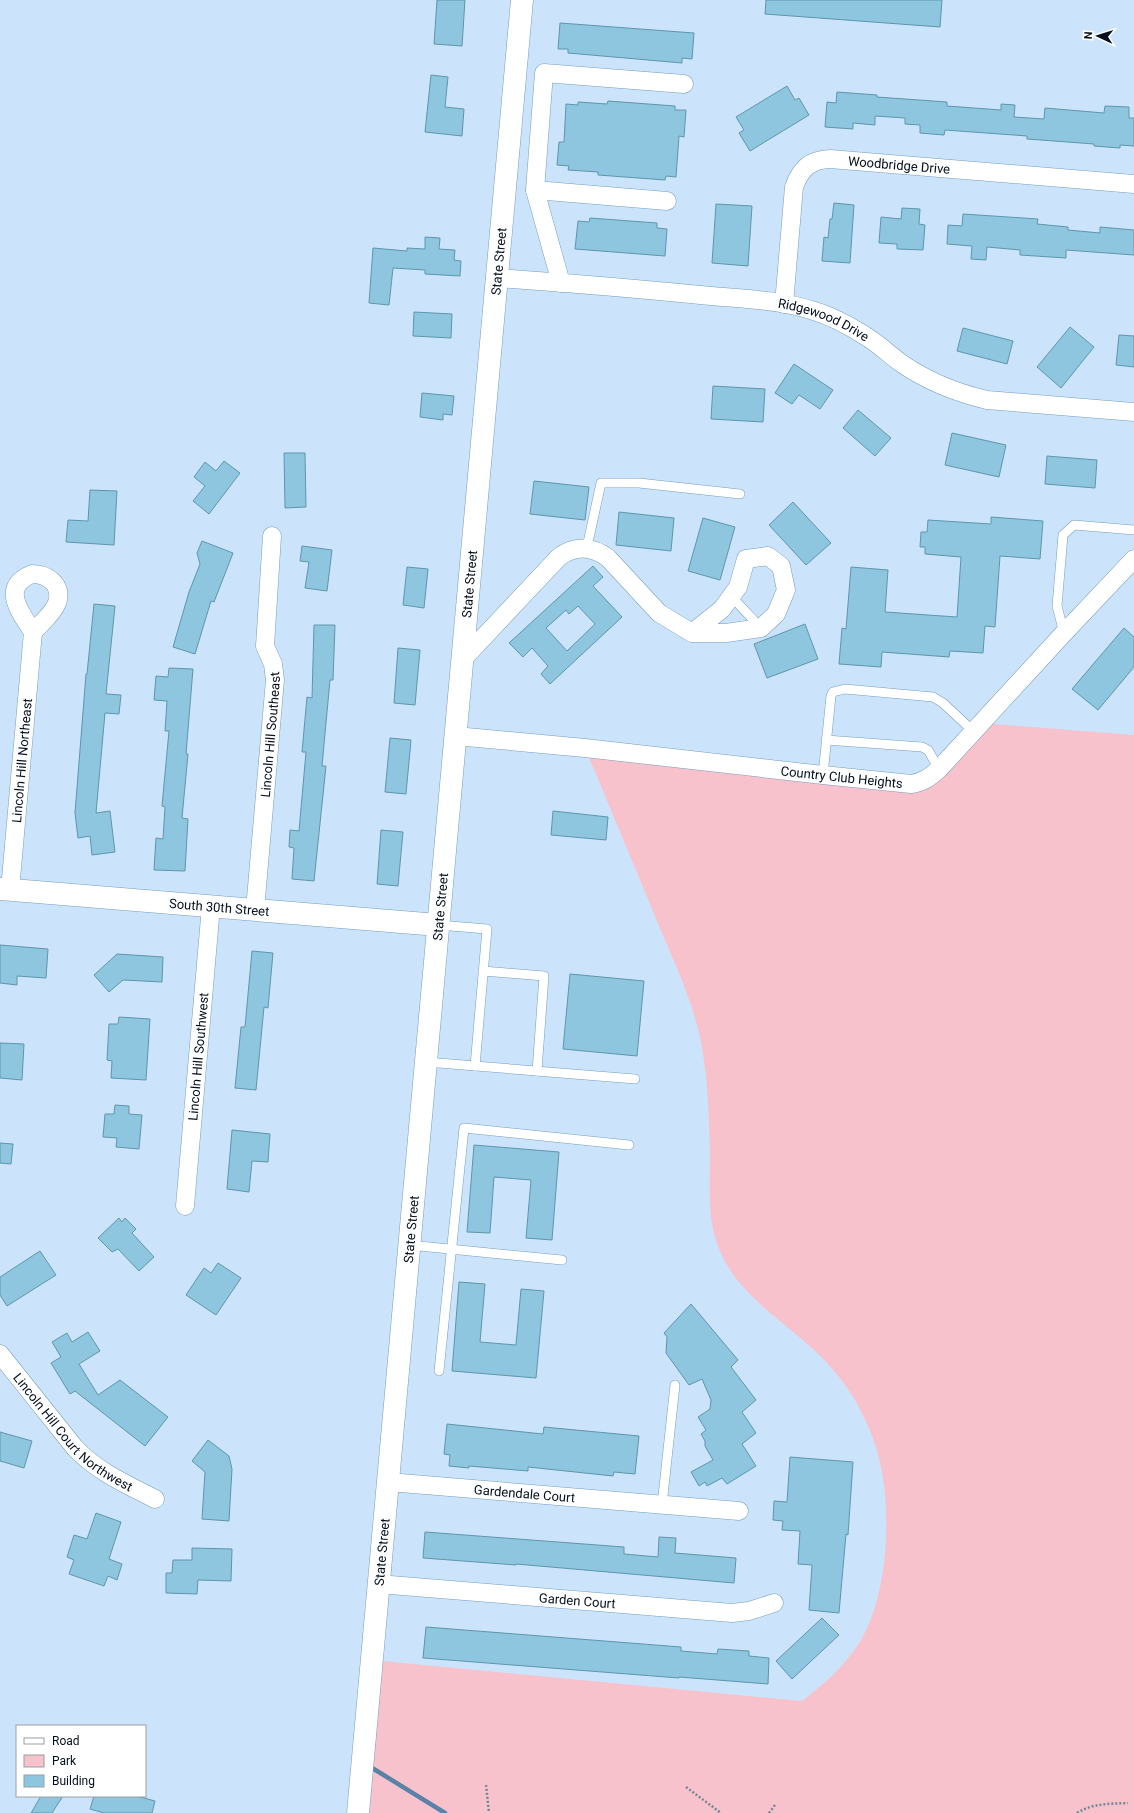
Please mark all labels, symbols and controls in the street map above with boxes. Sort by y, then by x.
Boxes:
north arrow [1078,16,1118,56]
text: N [1082,31,1095,40]
street label: Woodbridge Drive [847,153,951,176]
street label: State Street [488,227,509,296]
street label: Ridgewood Drive [777,295,872,344]
street label: State Street [459,550,480,618]
street label: Lincoln Hill Southeast [257,671,283,798]
street label: Lincoln Hill Northeast [9,698,35,823]
street label: Country Club Heights [780,763,904,791]
street label: State Street [429,872,451,941]
street label: South 30th Street [168,895,270,919]
street label: Lincoln Hill Southwest [185,992,211,1121]
street label: State Street [400,1195,421,1264]
street label: Lincoln Hill Court Northwest [11,1370,135,1494]
street label: Gardendale Court [473,1482,576,1505]
street label: State Street [371,1518,392,1587]
street label: Garden Court [538,1590,616,1611]
legend [16,1725,146,1797]
text: Road [52,1734,80,1748]
text: Park [52,1754,77,1768]
text: Building [52,1774,95,1788]

